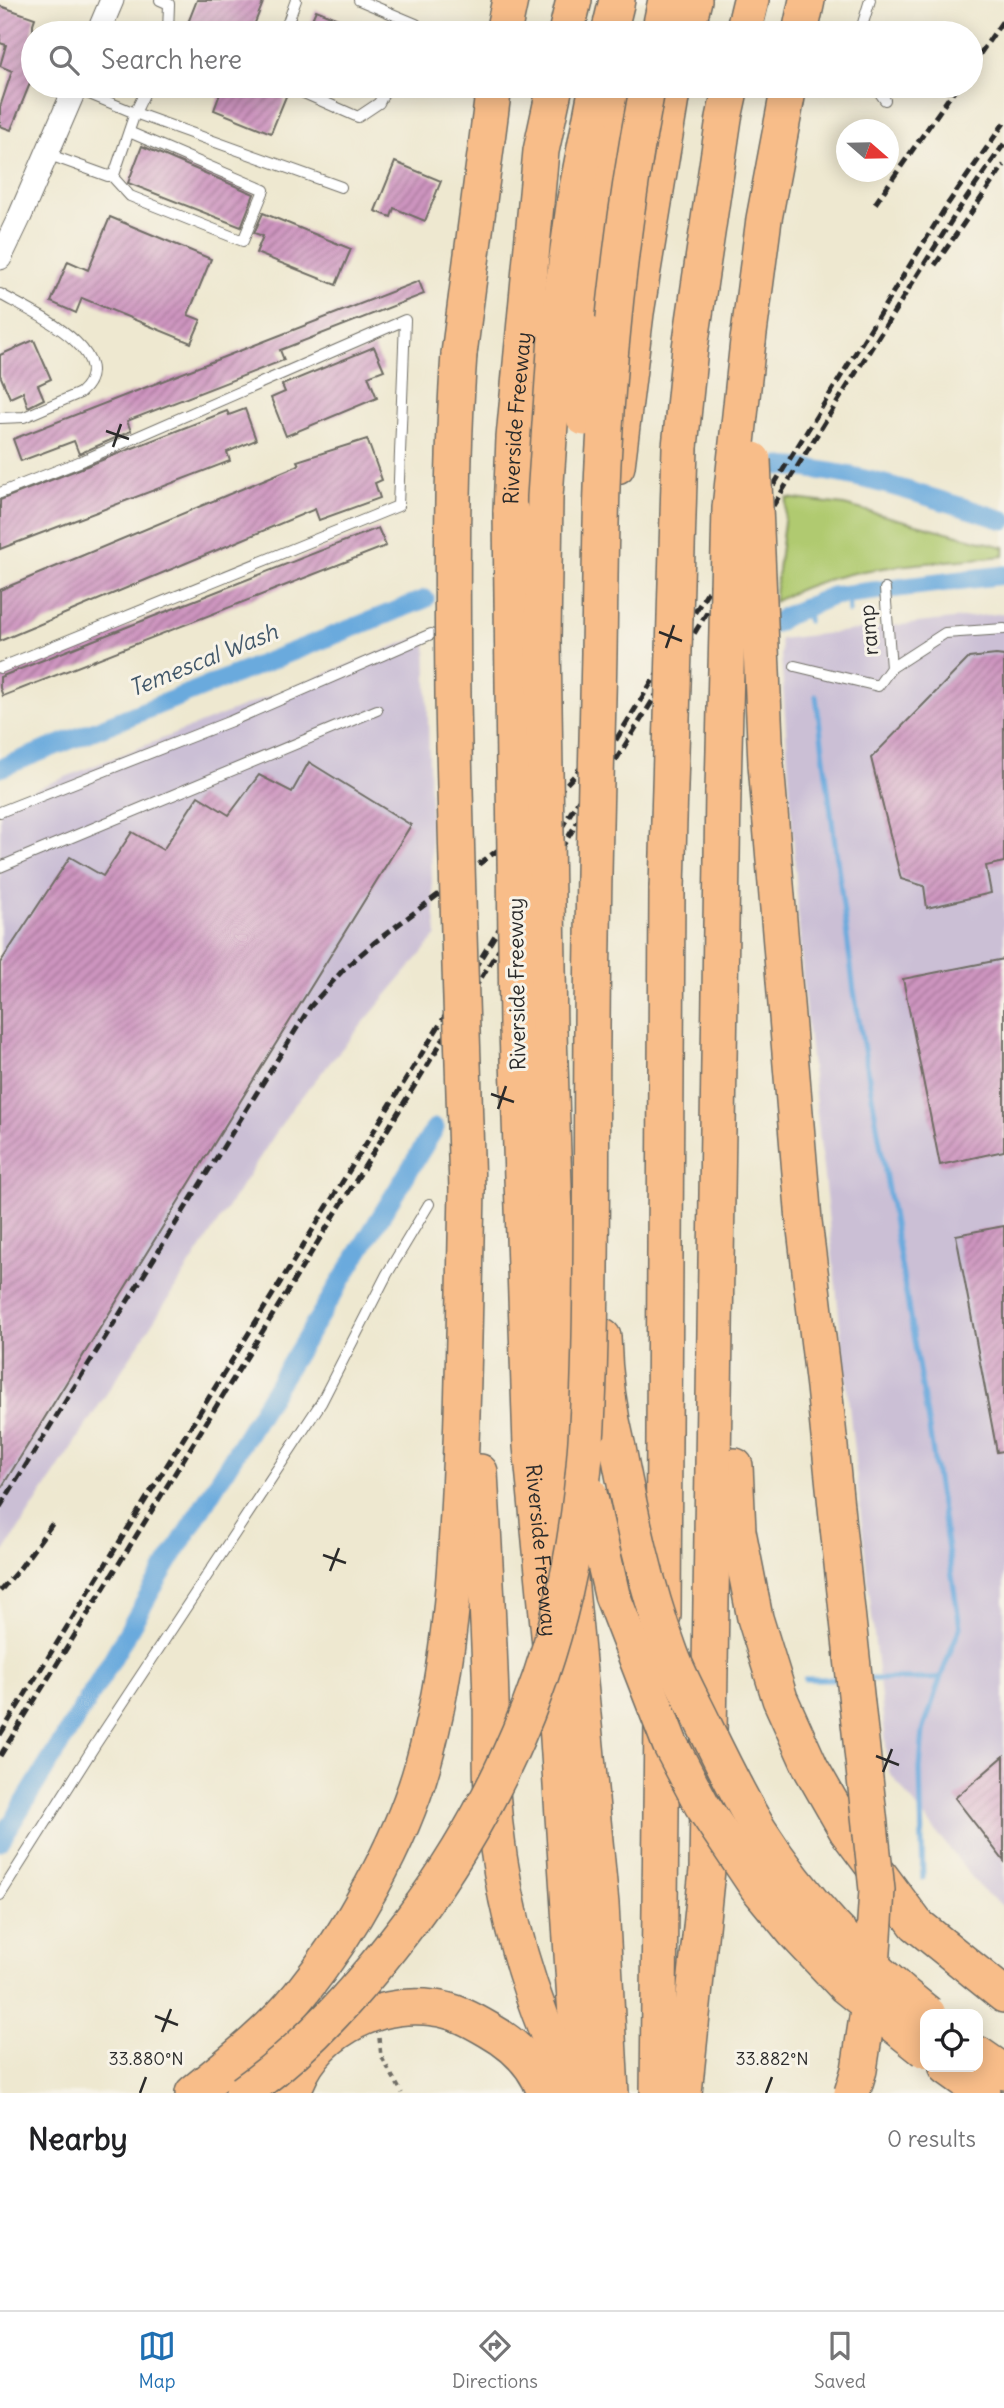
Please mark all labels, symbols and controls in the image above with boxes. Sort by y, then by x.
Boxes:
search box [21,21,983,98]
icon: search [45,41,83,79]
text: Search here [101,43,242,76]
north arrow [836,119,899,182]
street label: Riverside Freeway [497,331,537,505]
street label: ramp [853,604,884,656]
water label: Temescal Wash [124,616,282,703]
street label: Riverside Freeway [501,897,532,1071]
street label: Riverside Freeway [520,1463,563,1638]
map controls [920,2009,983,2072]
button: locate [920,2009,983,2072]
text: 33.880°N [108,2047,184,2070]
text: 33.882°N [735,2047,809,2070]
text: Nearby [28,2120,128,2158]
text: 0 results [887,2124,976,2153]
tab: Map [138,2327,176,2393]
tab: Directions [452,2327,538,2393]
tab: Saved [814,2327,866,2393]

